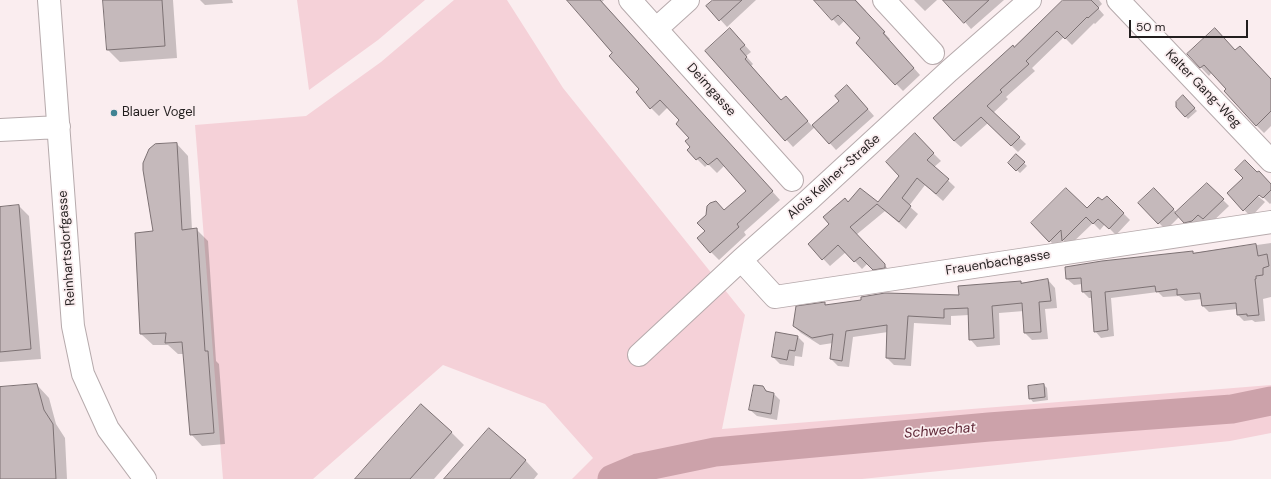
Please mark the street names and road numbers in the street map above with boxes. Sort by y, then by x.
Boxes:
street label: Kalter Gang-Weg [1162,47,1244,131]
street label: Deimgasse [683,60,739,120]
street label: Alois Kellner-Straße [784,131,884,223]
street label: Reinhartsdorfgasse [55,190,79,306]
street label: Frauenbachgasse [944,247,1052,279]

